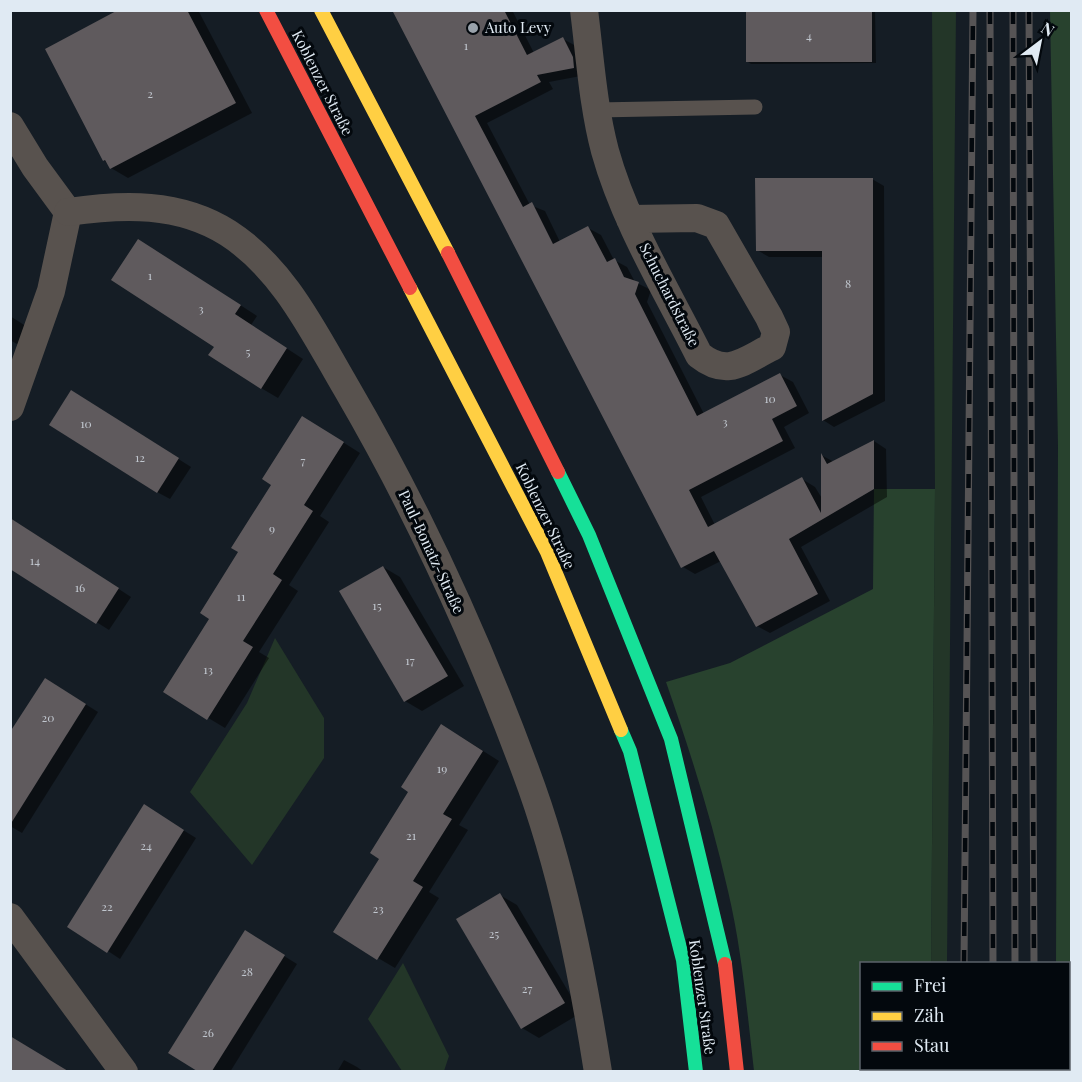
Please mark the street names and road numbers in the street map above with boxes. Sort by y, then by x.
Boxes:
street label: Koblenzer Straße [288,26,358,139]
street label: Schuchardstraße [635,239,705,350]
street label: Koblenzer Straße [512,459,580,572]
street label: Paul-Bonatz-Straße [394,487,469,617]
street label: Koblenzer Straße [685,938,721,1056]

